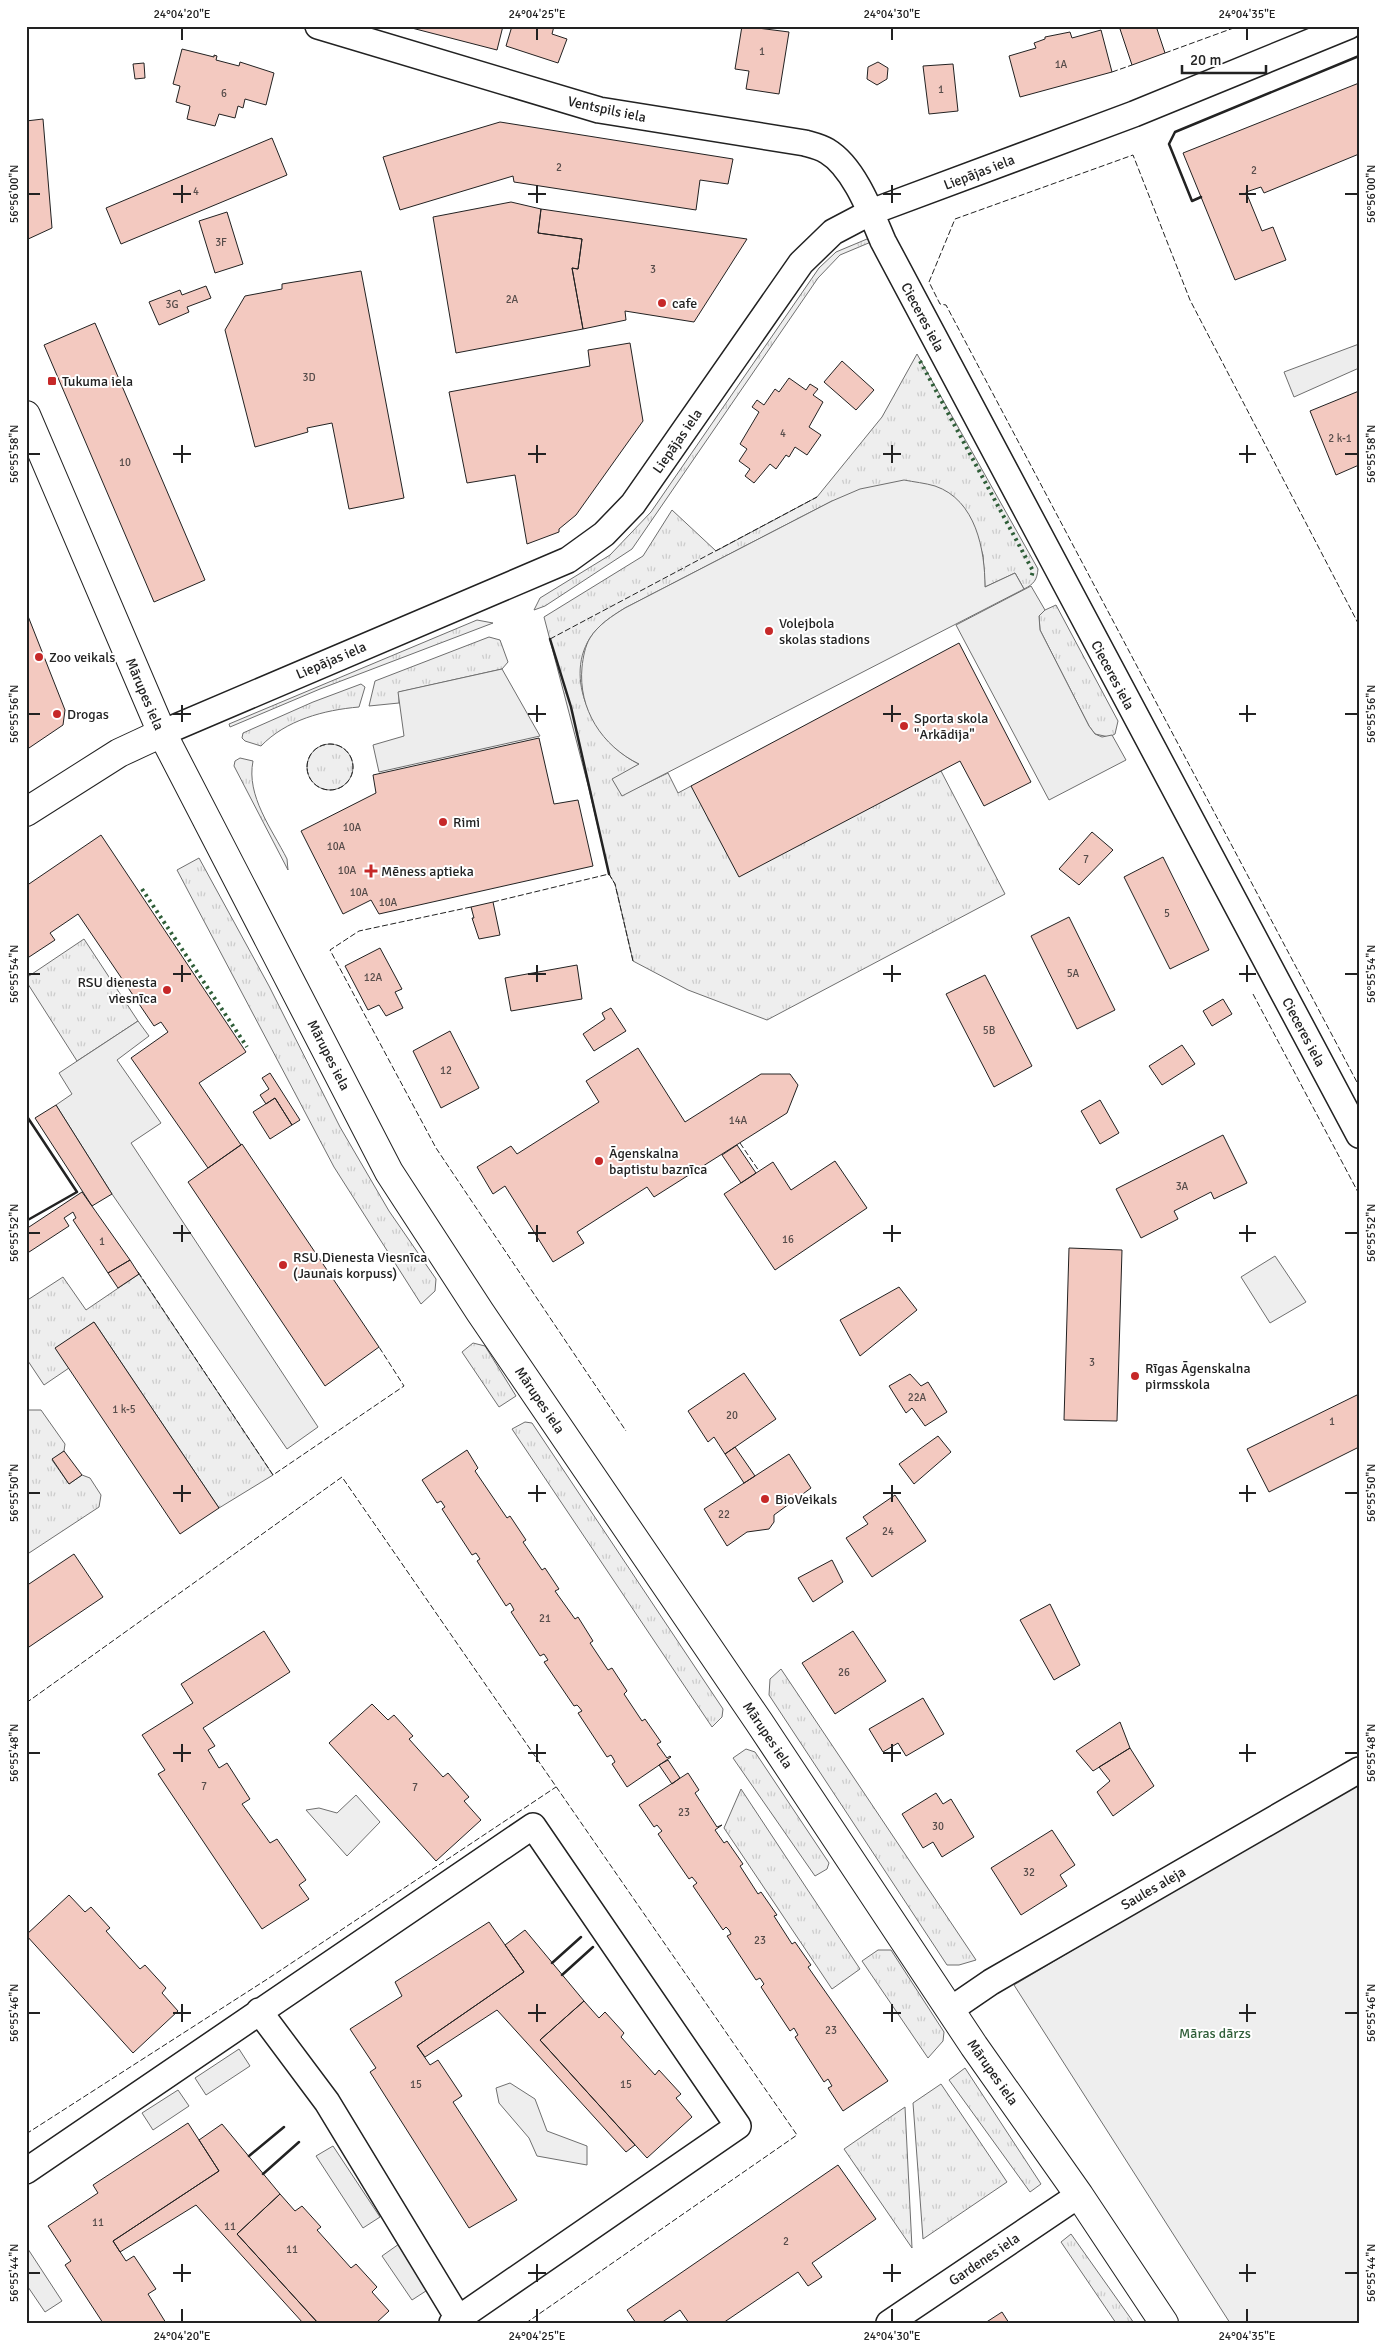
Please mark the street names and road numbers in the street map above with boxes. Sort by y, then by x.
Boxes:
street label: Ventspils iela [566,93,648,126]
street label: Liepājas iela [941,151,1017,194]
street label: Cieceres iela [897,280,948,355]
street label: Liepājas iela [649,406,706,477]
street label: Liepājas iela [294,638,369,683]
street label: Cieceres iela [1087,638,1138,713]
street label: Mārupes iela [122,655,167,733]
street label: Cieceres iela [1278,995,1329,1070]
street label: Mārupes iela [304,1017,354,1093]
street label: Mārupes iela [511,1364,568,1437]
street label: Mārupes iela [739,1699,796,1772]
street label: Saules aleja [1118,1863,1189,1914]
street label: Mārupes iela [964,2036,1022,2109]
street label: Gardenes iela [946,2230,1023,2289]

